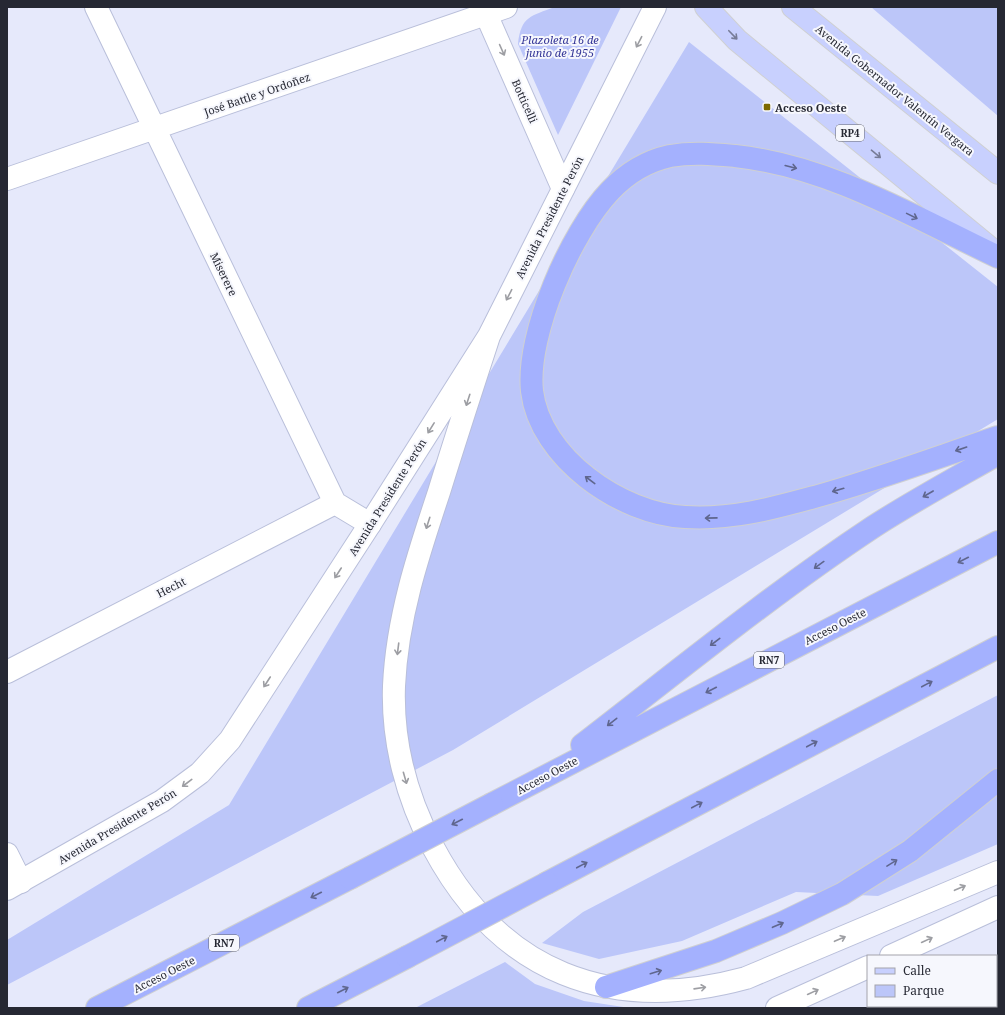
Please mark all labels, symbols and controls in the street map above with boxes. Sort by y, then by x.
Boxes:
street label: Avenida Gobernador Valentín Vergara [813,21,977,159]
one-way arrow [728,30,738,40]
park label: Plazoleta 16 de junio de 1955 [520,32,599,60]
one-way arrow [634,36,642,48]
one-way arrow [499,43,506,55]
street label: José Battle y Ordoñez [201,69,312,120]
street label: Botticelli [509,77,541,126]
place label: Acceso Oeste [775,100,847,115]
marker: Acceso Oeste [762,102,772,112]
road number: RP4 [836,125,864,141]
one-way arrow [870,150,881,159]
street label: Avenida Presidente Perón [512,153,586,281]
one-way arrow [785,164,798,171]
one-way arrow [905,213,917,220]
street label: Miserere [207,250,241,298]
one-way arrow [505,289,513,301]
one-way arrow [464,393,471,406]
one-way arrow [427,422,435,433]
street label: Avenida Presidente Perón [345,436,429,558]
one-way arrow [956,446,968,454]
one-way arrow [584,475,595,484]
one-way arrow [831,487,844,494]
one-way arrow [922,490,934,498]
one-way arrow [705,514,718,522]
one-way arrow [424,517,431,530]
one-way arrow [958,557,970,564]
one-way arrow [813,560,824,569]
one-way arrow [334,567,342,579]
street label: Hecht [154,573,188,601]
street label: Acceso Oeste [802,604,868,648]
one-way arrow [709,638,720,647]
one-way arrow [394,643,402,656]
road number: RN7 [754,652,784,668]
one-way arrow [263,676,271,688]
one-way arrow [921,680,933,687]
one-way arrow [705,687,717,694]
one-way arrow [607,718,618,727]
one-way arrow [806,740,818,748]
street label: Acceso Oeste [514,753,580,797]
one-way arrow [402,772,409,785]
one-way arrow [181,779,192,787]
street label: Avenida Presidente Perón [55,785,179,867]
one-way arrow [691,800,703,808]
one-way arrow [452,819,464,826]
one-way arrow [886,859,897,867]
one-way arrow [576,861,588,868]
one-way arrow [954,884,966,892]
one-way arrow [310,892,322,900]
one-way arrow [771,921,783,928]
one-way arrow [436,934,448,942]
one-way arrow [834,934,846,942]
road number: RN7 [209,935,239,951]
one-way arrow [920,936,932,943]
street label: Acceso Oeste [131,952,197,996]
legend [867,955,997,1007]
text: Calle [903,962,931,979]
one-way arrow [650,967,662,975]
text: Parque [903,982,944,999]
one-way arrow [693,984,706,992]
one-way arrow [337,986,349,993]
one-way arrow [806,988,818,995]

